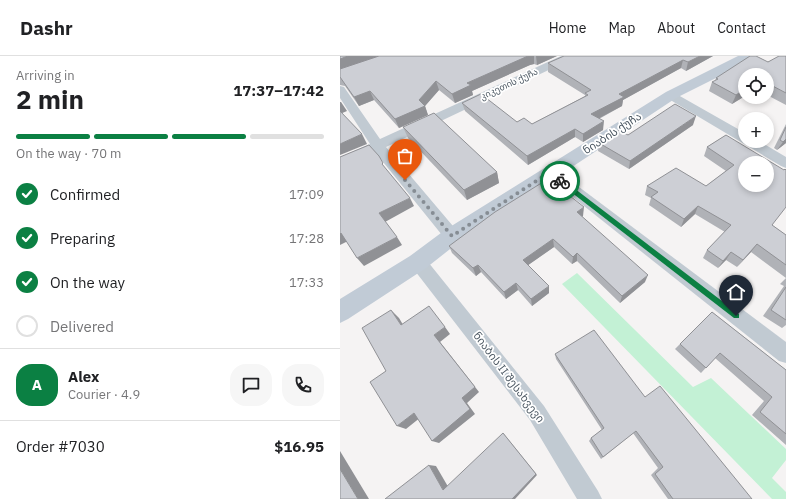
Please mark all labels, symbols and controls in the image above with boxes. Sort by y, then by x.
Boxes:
text: Dashr [20,16,73,40]
text: Home [549,19,586,37]
text: Map [608,19,635,37]
text: About [657,19,695,37]
text: Contact [717,19,766,37]
street label: კიკეთის ქუჩა [478,65,539,102]
text: Arriving in [16,67,75,84]
map controls [738,68,774,192]
button: locate [738,68,774,104]
text: 17:37–17:42 [233,81,324,100]
text: 2 min [16,82,84,116]
street label: ნიაბის ქუჩა [580,109,644,157]
button: + [738,112,774,148]
pin [388,139,422,180]
text: On the way · 70 m [16,145,121,162]
icon: bag [394,145,416,167]
button: − [738,156,774,192]
courier [540,161,580,201]
icon: bike [549,170,571,192]
icon: check [16,183,38,205]
text: Confirmed [50,185,120,204]
text: 17:09 [289,186,324,203]
icon: check [16,227,38,249]
text: Preparing [50,229,115,248]
text: 17:28 [289,230,324,247]
icon: check [16,271,38,293]
text: On the way [50,273,125,292]
text: 17:33 [289,274,324,291]
pin [719,275,753,316]
icon: home [725,281,747,303]
text: Delivered [50,317,114,336]
street label: ნიაბის II შესახვევი [470,329,548,425]
button: chat [230,364,272,406]
button: phone [282,364,324,406]
text: Alex [68,367,99,386]
text: A [32,375,42,394]
text: Courier · 4.9 [68,386,140,403]
text: Order #7030 [16,437,105,456]
text: $16.95 [274,437,324,456]

